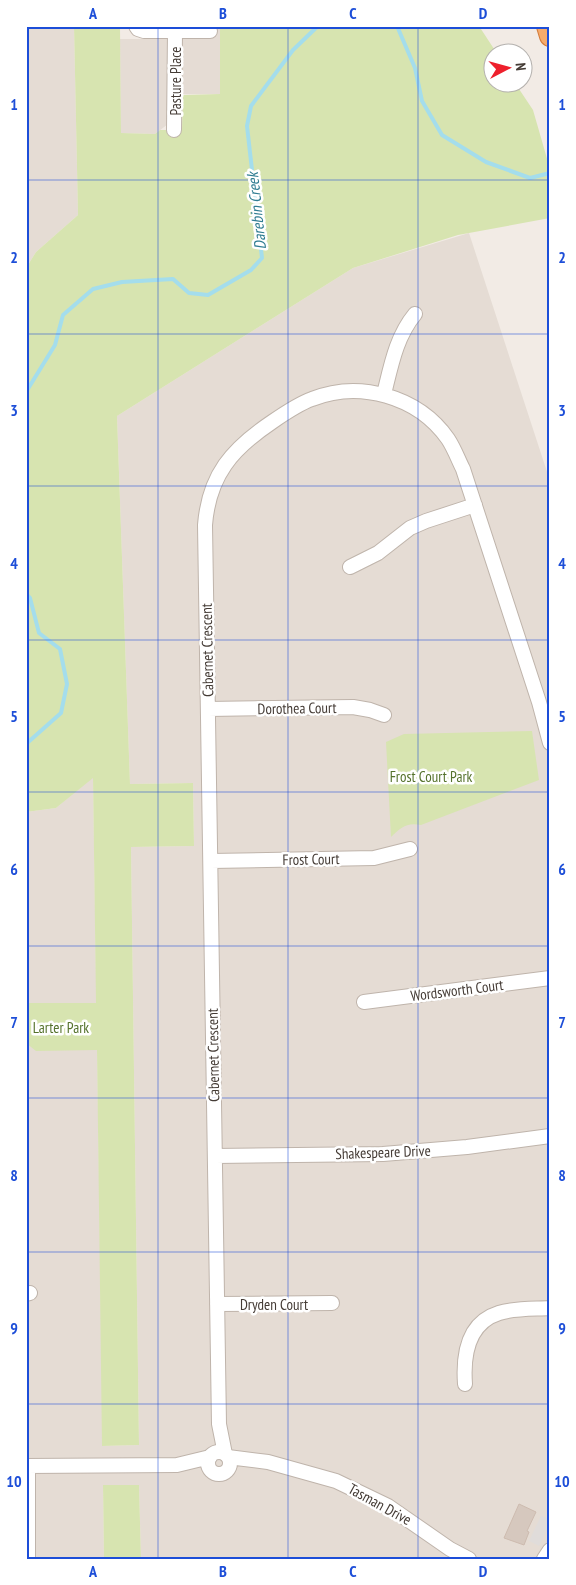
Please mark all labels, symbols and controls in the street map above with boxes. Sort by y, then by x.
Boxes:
text: A [88,3,98,23]
text: B [219,3,227,23]
text: C [349,3,357,23]
text: D [479,3,488,23]
north arrow [484,42,534,92]
street label: Pasture Place [166,46,185,116]
text: N [512,62,530,71]
text: 1 [10,94,18,114]
text: 1 [558,94,566,114]
water label: Darebin Creek [242,170,270,251]
text: 2 [10,247,18,267]
text: 2 [558,247,566,267]
text: 3 [10,400,18,420]
text: 3 [558,400,566,420]
text: 4 [10,553,18,573]
text: 4 [558,553,566,573]
street label: Cabernet Crescent [197,603,217,697]
street label: Dorothea Court [257,698,337,718]
text: 5 [10,706,18,726]
text: 5 [558,706,566,726]
park label: Frost Court Park [390,767,473,786]
street label: Frost Court [282,849,340,869]
text: 6 [10,859,18,879]
text: 6 [558,859,566,879]
street label: Wordsworth Court [410,975,504,1005]
street label: Cabernet Crescent [203,1008,223,1102]
text: 7 [10,1012,18,1032]
text: 7 [558,1012,566,1032]
park label: Larter Park [33,1018,89,1037]
street label: Shakespeare Drive [335,1141,431,1163]
text: 8 [10,1165,18,1185]
text: 8 [558,1165,566,1185]
street label: Dryden Court [240,1295,308,1314]
text: 9 [10,1318,18,1338]
text: 9 [558,1318,566,1338]
text: 10 [6,1471,22,1491]
text: 10 [554,1471,570,1491]
street label: Tasman Drive [345,1479,415,1529]
text: A [88,1561,98,1581]
text: B [219,1561,227,1581]
text: C [349,1561,357,1581]
text: D [479,1561,488,1581]

